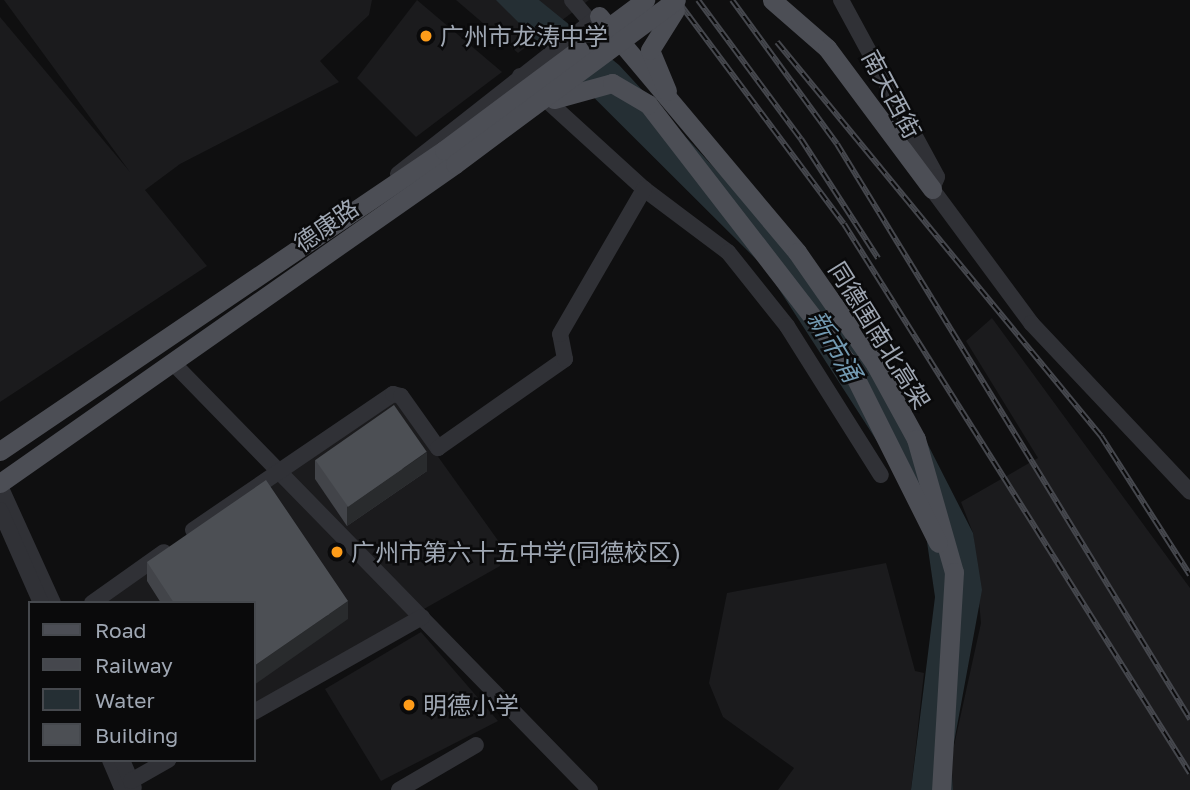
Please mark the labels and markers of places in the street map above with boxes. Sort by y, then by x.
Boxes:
place label: 广州市龙涛中学 [440,22,608,50]
marker: 广州市龙涛中学 [418,28,434,44]
place label: 广州市第六十五中学(同德校区) [351,538,681,566]
marker: 广州市第六十五中学(同德校区) [329,544,345,560]
place label: 明德小学 [423,691,519,719]
marker: 明德小学 [401,697,417,713]

